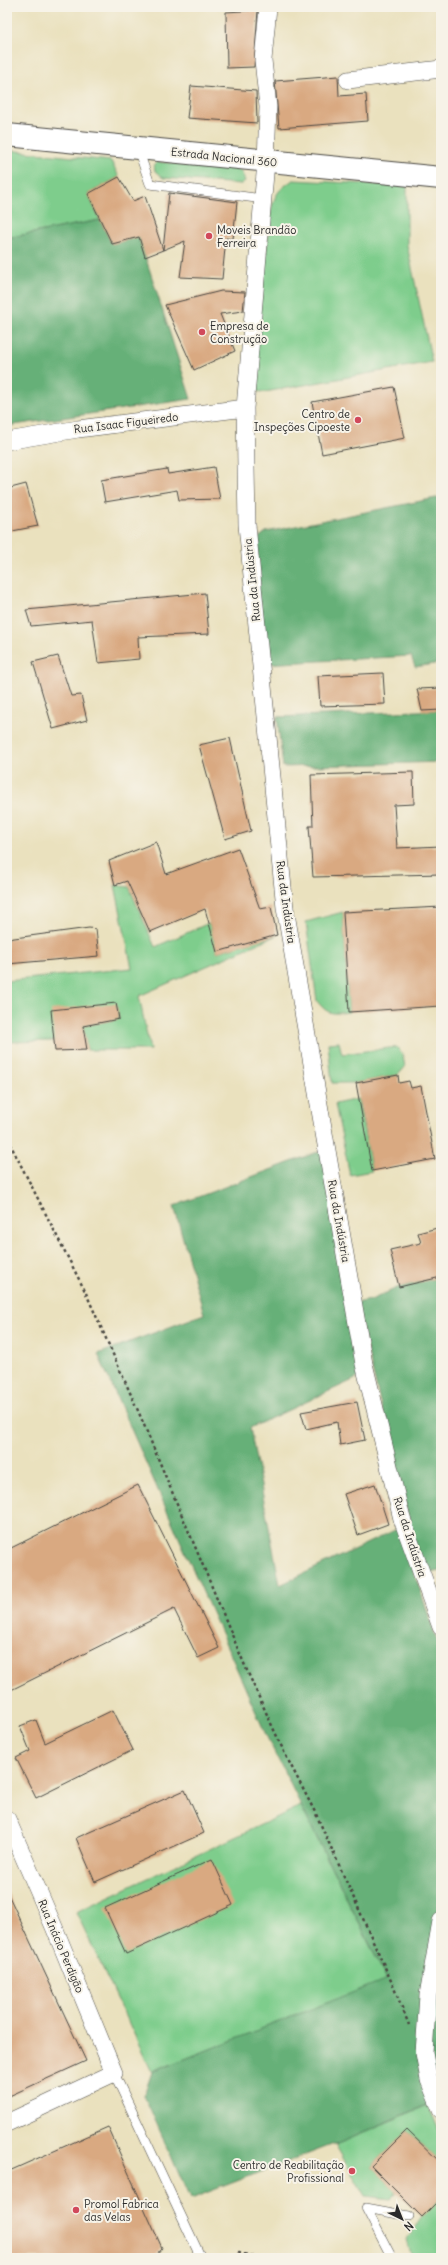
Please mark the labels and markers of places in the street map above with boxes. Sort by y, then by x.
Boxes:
place label: Moveis Brandão Ferreira [217,223,296,250]
marker: Moveis Brandão Ferreira [204,231,214,241]
place label: Empresa de Construção [210,319,269,346]
marker: Empresa de Construção [197,327,207,337]
place label: Centro de Inspeções Cipoeste [254,407,350,434]
marker: Centro de Inspeções Cipoeste [353,415,363,425]
place label: Centro de Reabilitação Profissional [233,2158,344,2185]
marker: Centro de Reabilitação Profissional [347,2166,357,2176]
place label: Promol Fabrica das Velas [84,2197,159,2224]
marker: Promol Fabrica das Velas [71,2205,81,2215]

